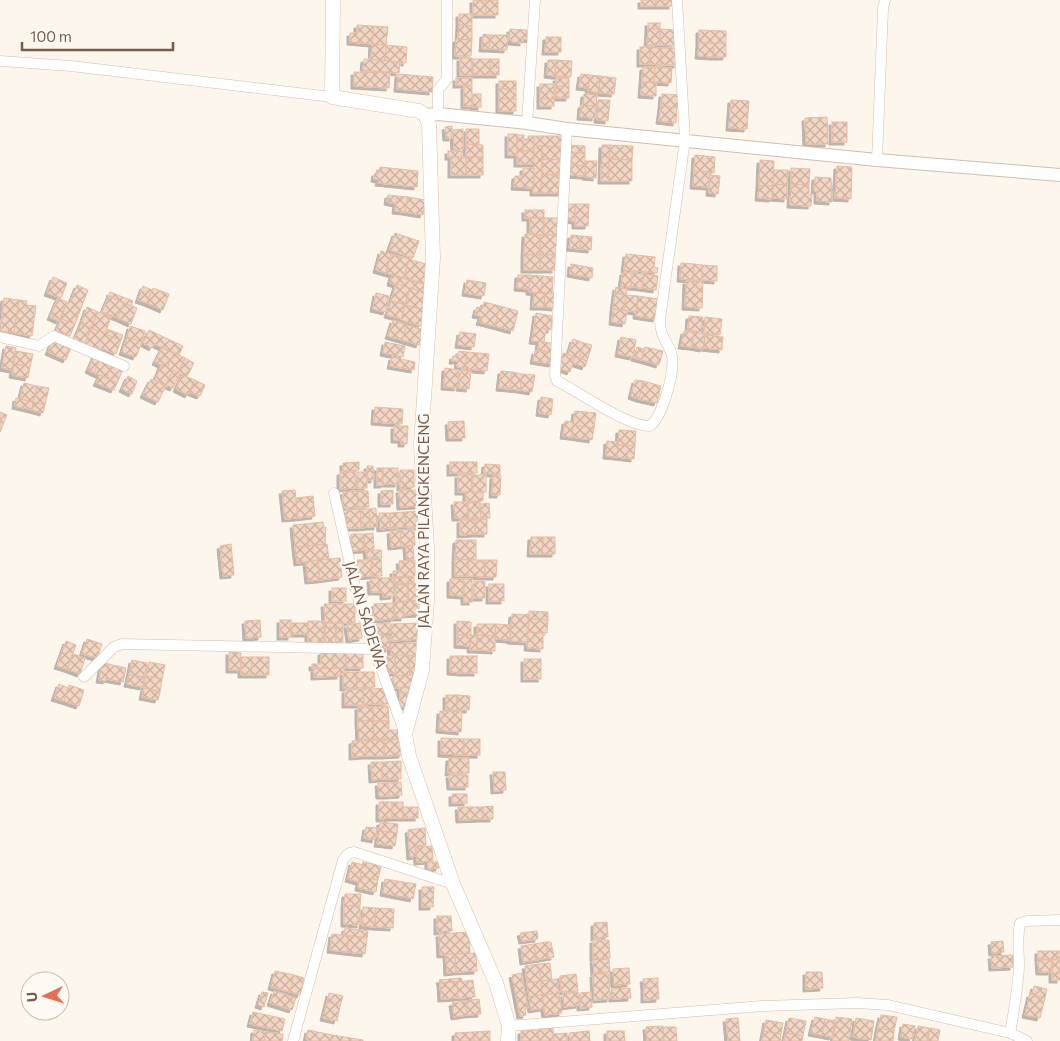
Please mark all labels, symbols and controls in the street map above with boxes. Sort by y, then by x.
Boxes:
scale bar [22,20,174,52]
text: 100 m [30,27,72,45]
street label: JALAN RAYA PILANGKENCENG [414,413,432,629]
street label: JALAN SADEWA [341,559,391,671]
north arrow [20,971,70,1021]
text: U [23,991,40,1003]

